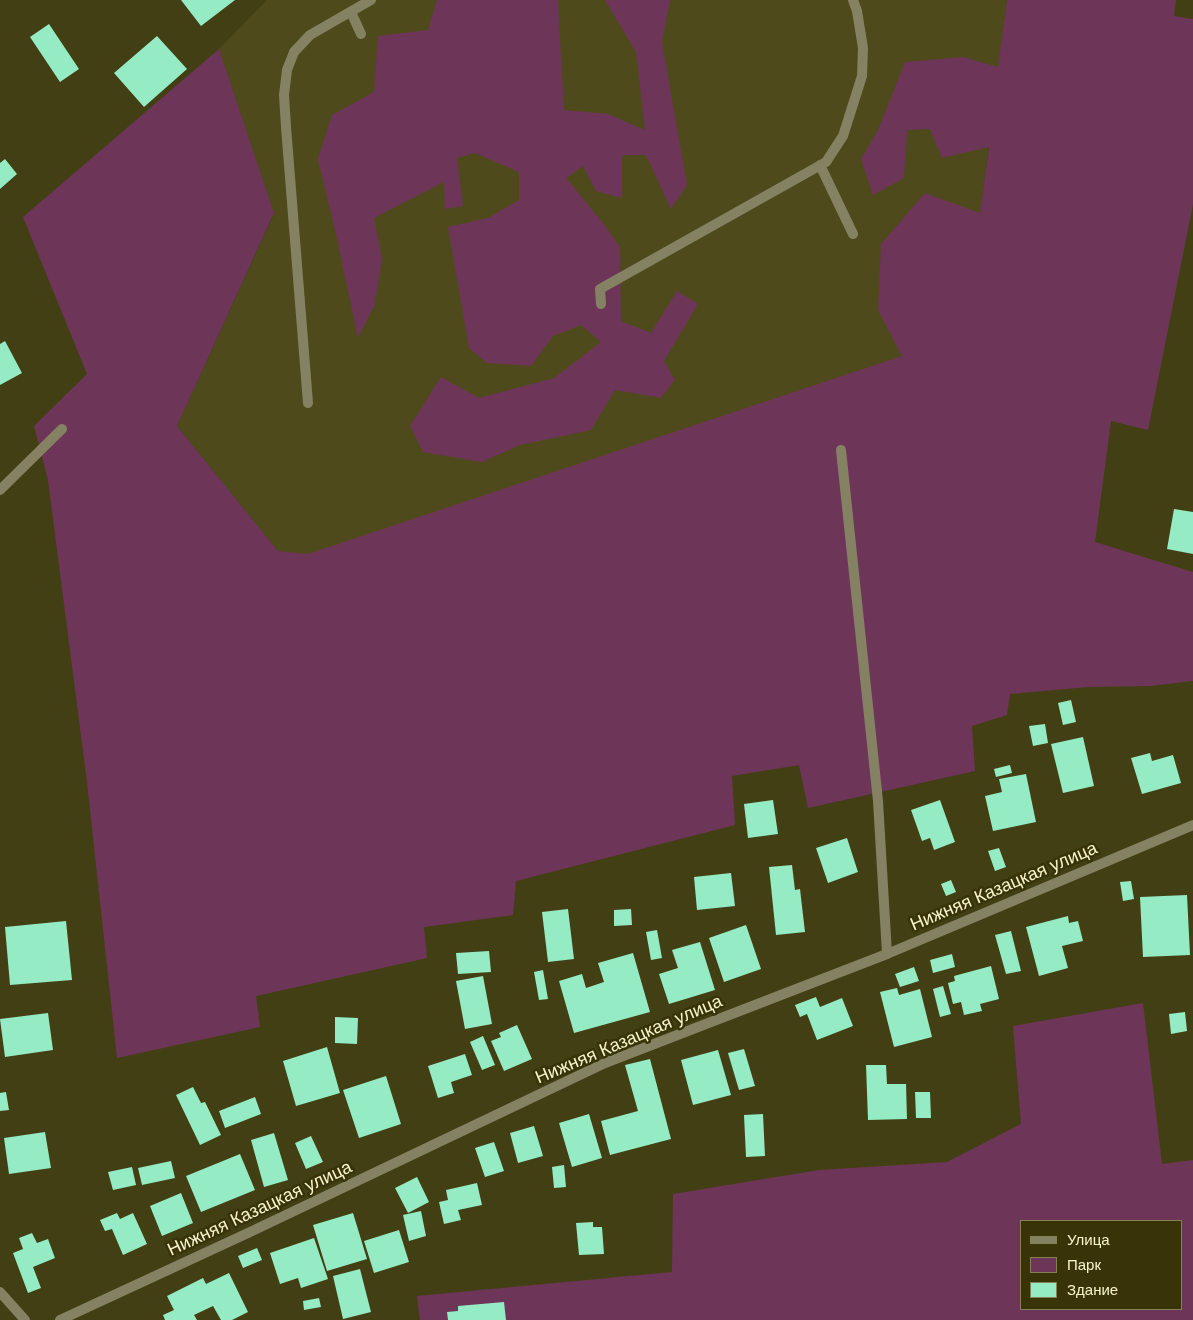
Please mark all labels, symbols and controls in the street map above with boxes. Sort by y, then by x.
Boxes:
street label: Нижняя Казацкая улица [907,838,1101,936]
street label: Нижняя Казацкая улица [532,991,726,1089]
street label: Нижняя Казацкая улица [164,1157,356,1261]
legend [1020,1220,1183,1310]
text: Улица [1067,1231,1110,1248]
text: Парк [1067,1256,1101,1273]
text: Здание [1067,1281,1118,1298]

